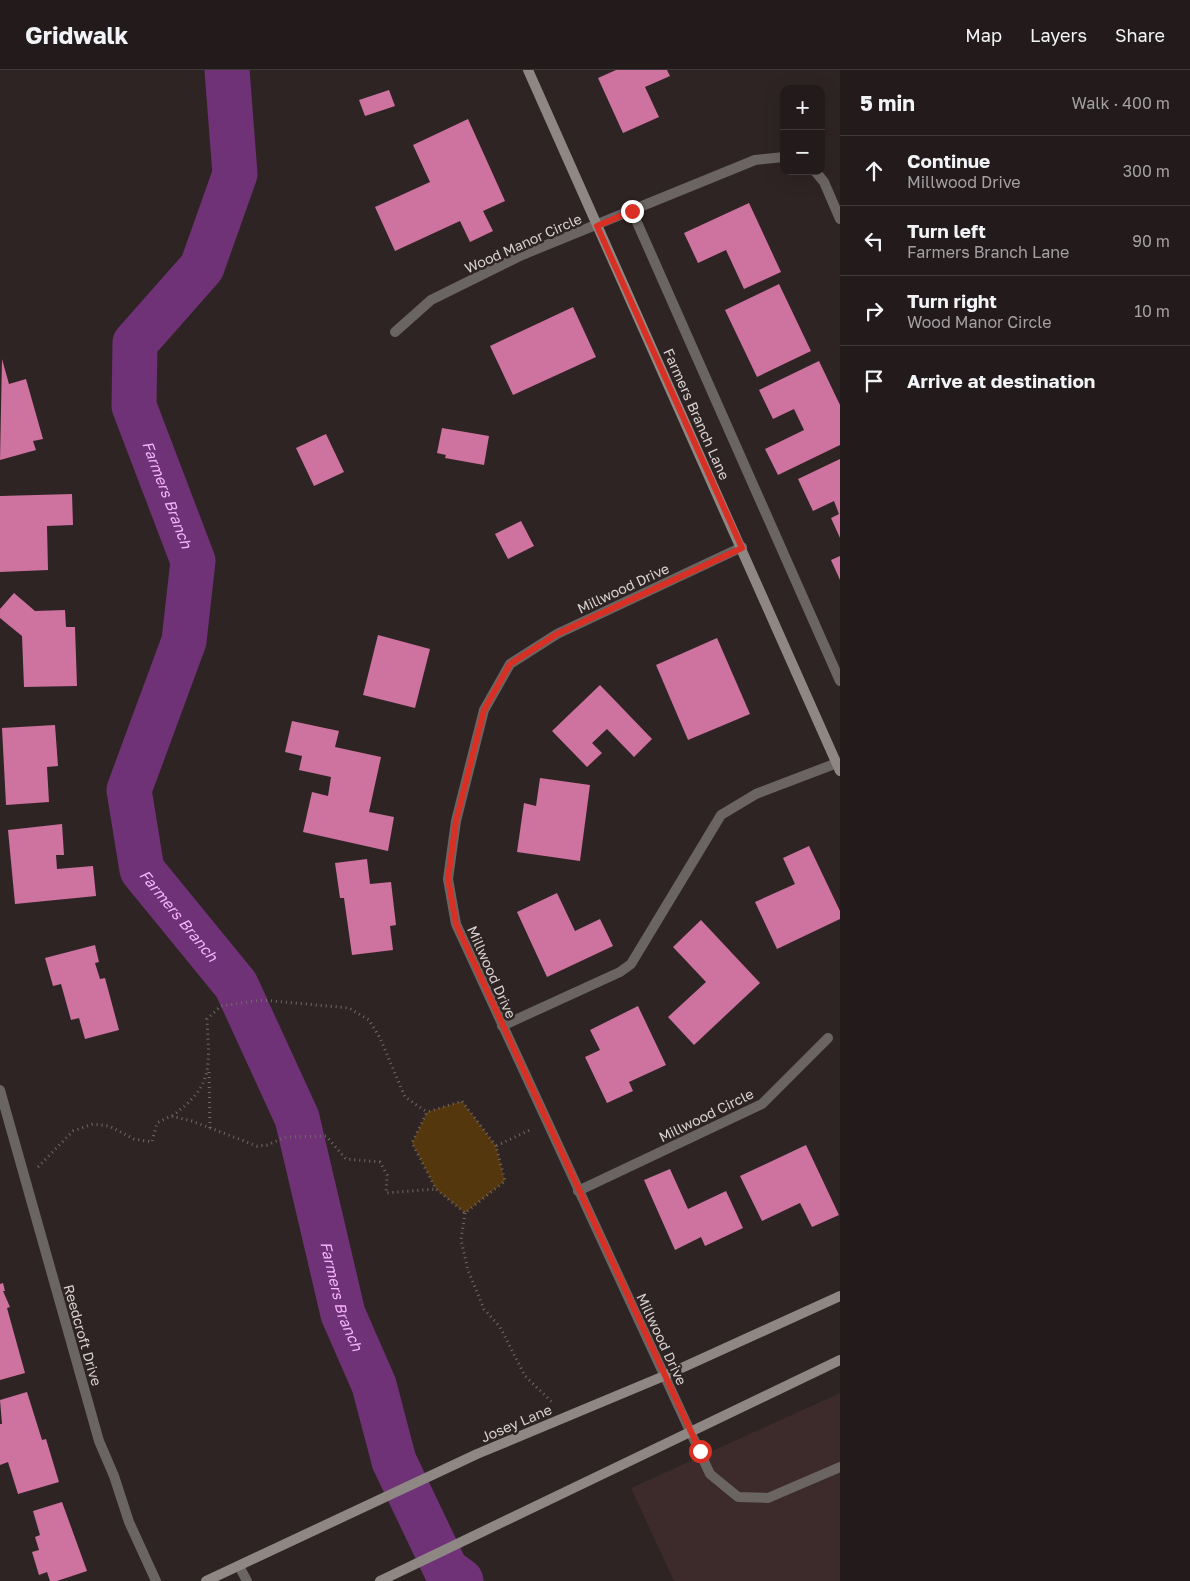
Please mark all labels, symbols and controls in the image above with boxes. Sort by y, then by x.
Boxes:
text: Gridwalk [25,20,129,49]
text: Map [965,24,1002,46]
text: Layers [1030,24,1087,46]
text: Share [1115,24,1165,46]
map controls [780,85,825,175]
button: + [780,85,825,130]
text: 5 min [860,90,915,116]
text: Walk · 400 m [1072,93,1170,113]
button: − [780,130,825,175]
text: Continue [907,149,990,172]
icon: ahead [860,157,888,185]
text: 300 m [1123,161,1170,181]
text: Millwood Drive [907,172,1021,192]
route end [621,200,644,223]
street label: Wood Manor Circle [462,210,584,276]
text: Turn left [907,219,986,242]
icon: left [860,227,888,255]
text: 90 m [1132,231,1170,251]
text: Farmers Branch Lane [907,242,1069,262]
text: Turn right [907,289,997,312]
icon: right [860,297,888,325]
text: 10 m [1134,301,1170,321]
text: Wood Manor Circle [907,312,1051,332]
street label: Farmers Branch Lane [660,346,734,482]
icon: arrive [860,367,888,395]
text: Arrive at destination [907,369,1095,392]
water label: Farmers Branch [139,438,197,551]
street label: Millwood Drive [574,559,672,617]
water label: Farmers Branch [136,866,222,965]
street label: Millwood Drive [464,923,520,1021]
street label: Millwood Circle [656,1085,756,1145]
water label: Farmers Branch [317,1239,367,1354]
street label: Reedcroft Drive [60,1282,106,1388]
street label: Millwood Drive [633,1290,691,1388]
street label: Josey Lane [478,1400,554,1446]
route start [689,1440,712,1463]

